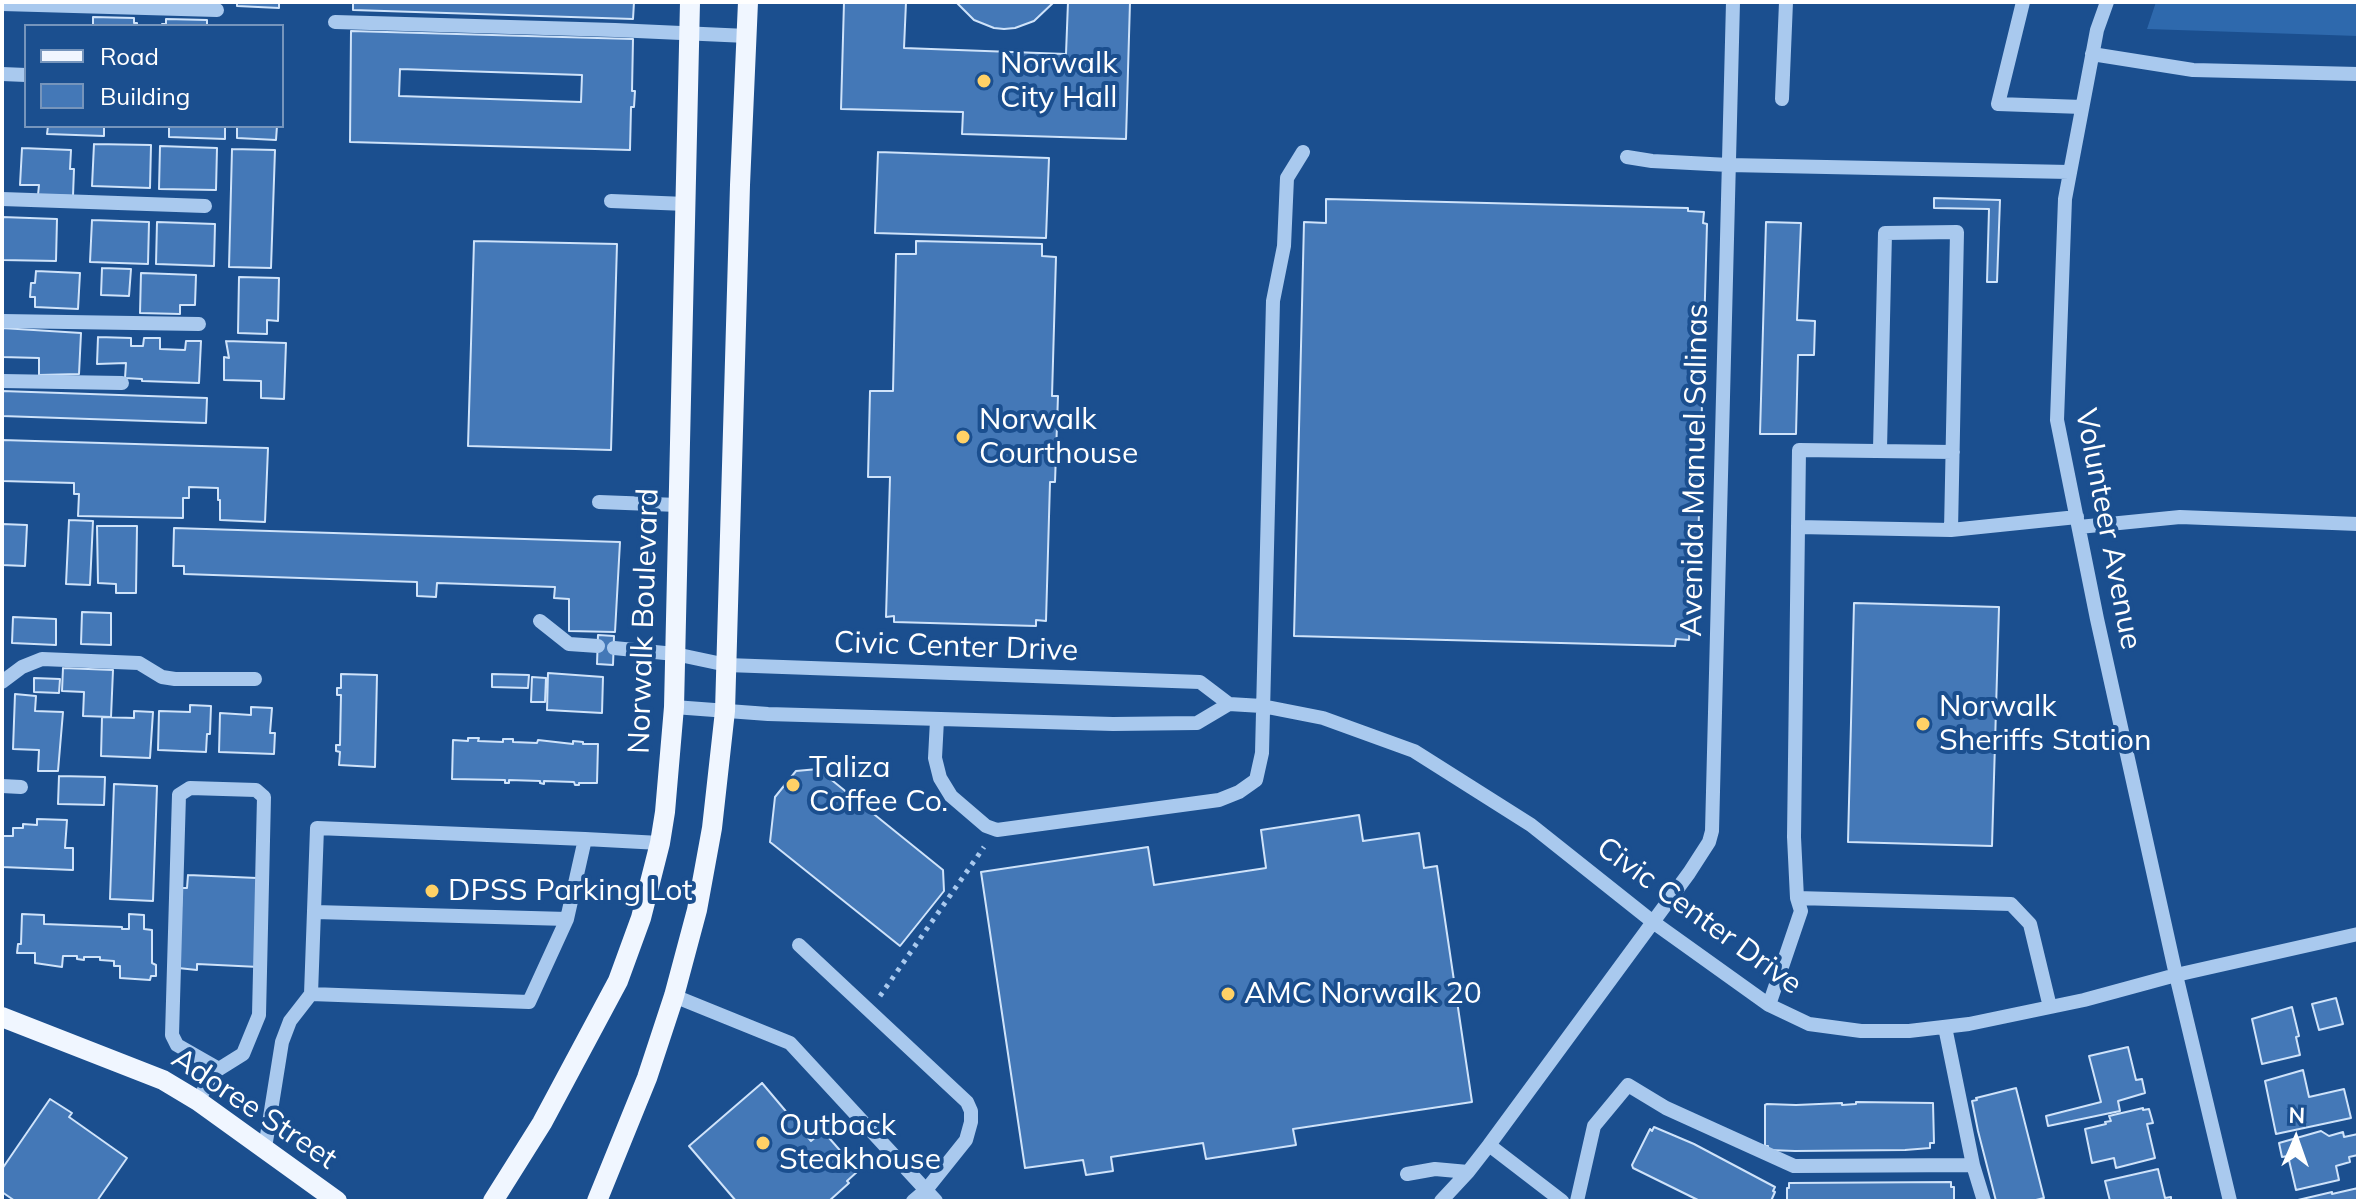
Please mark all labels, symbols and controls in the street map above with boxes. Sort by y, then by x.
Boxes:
legend [24,24,284,128]
text: Road [100,41,159,71]
place label: Norwalk City Hall [1000,46,1118,116]
marker: Norwalk City Hall [975,72,993,90]
text: Building [100,81,190,111]
street label: Avenida Manuel Salinas [1674,303,1716,637]
place label: Norwalk Courthouse [979,402,1138,472]
street label: Volunteer Avenue [2067,406,2149,652]
marker: Norwalk Courthouse [954,428,972,446]
street label: Norwalk Boulevard [621,487,667,755]
street label: Civic Center Drive [833,625,1079,669]
place label: Norwalk Sheriffs Station [1939,689,2151,760]
marker: Norwalk Sheriffs Station [1914,715,1932,733]
place label: Taliza Coffee Co. [809,750,948,820]
marker: Taliza Coffee Co. [784,776,802,794]
street label: Civic Center Drive [1589,830,1809,1002]
place label: DPSS Parking Lot [448,873,693,909]
marker: DPSS Parking Lot [423,882,441,900]
place label: AMC Norwalk 20 [1244,976,1482,1012]
marker: AMC Norwalk 20 [1219,985,1237,1003]
street label: Adoree Street [165,1041,343,1177]
north arrow [2256,1099,2336,1179]
text: N [2288,1101,2306,1129]
place label: Outback Steakhouse [779,1108,941,1178]
marker: Outback Steakhouse [754,1134,772,1152]

